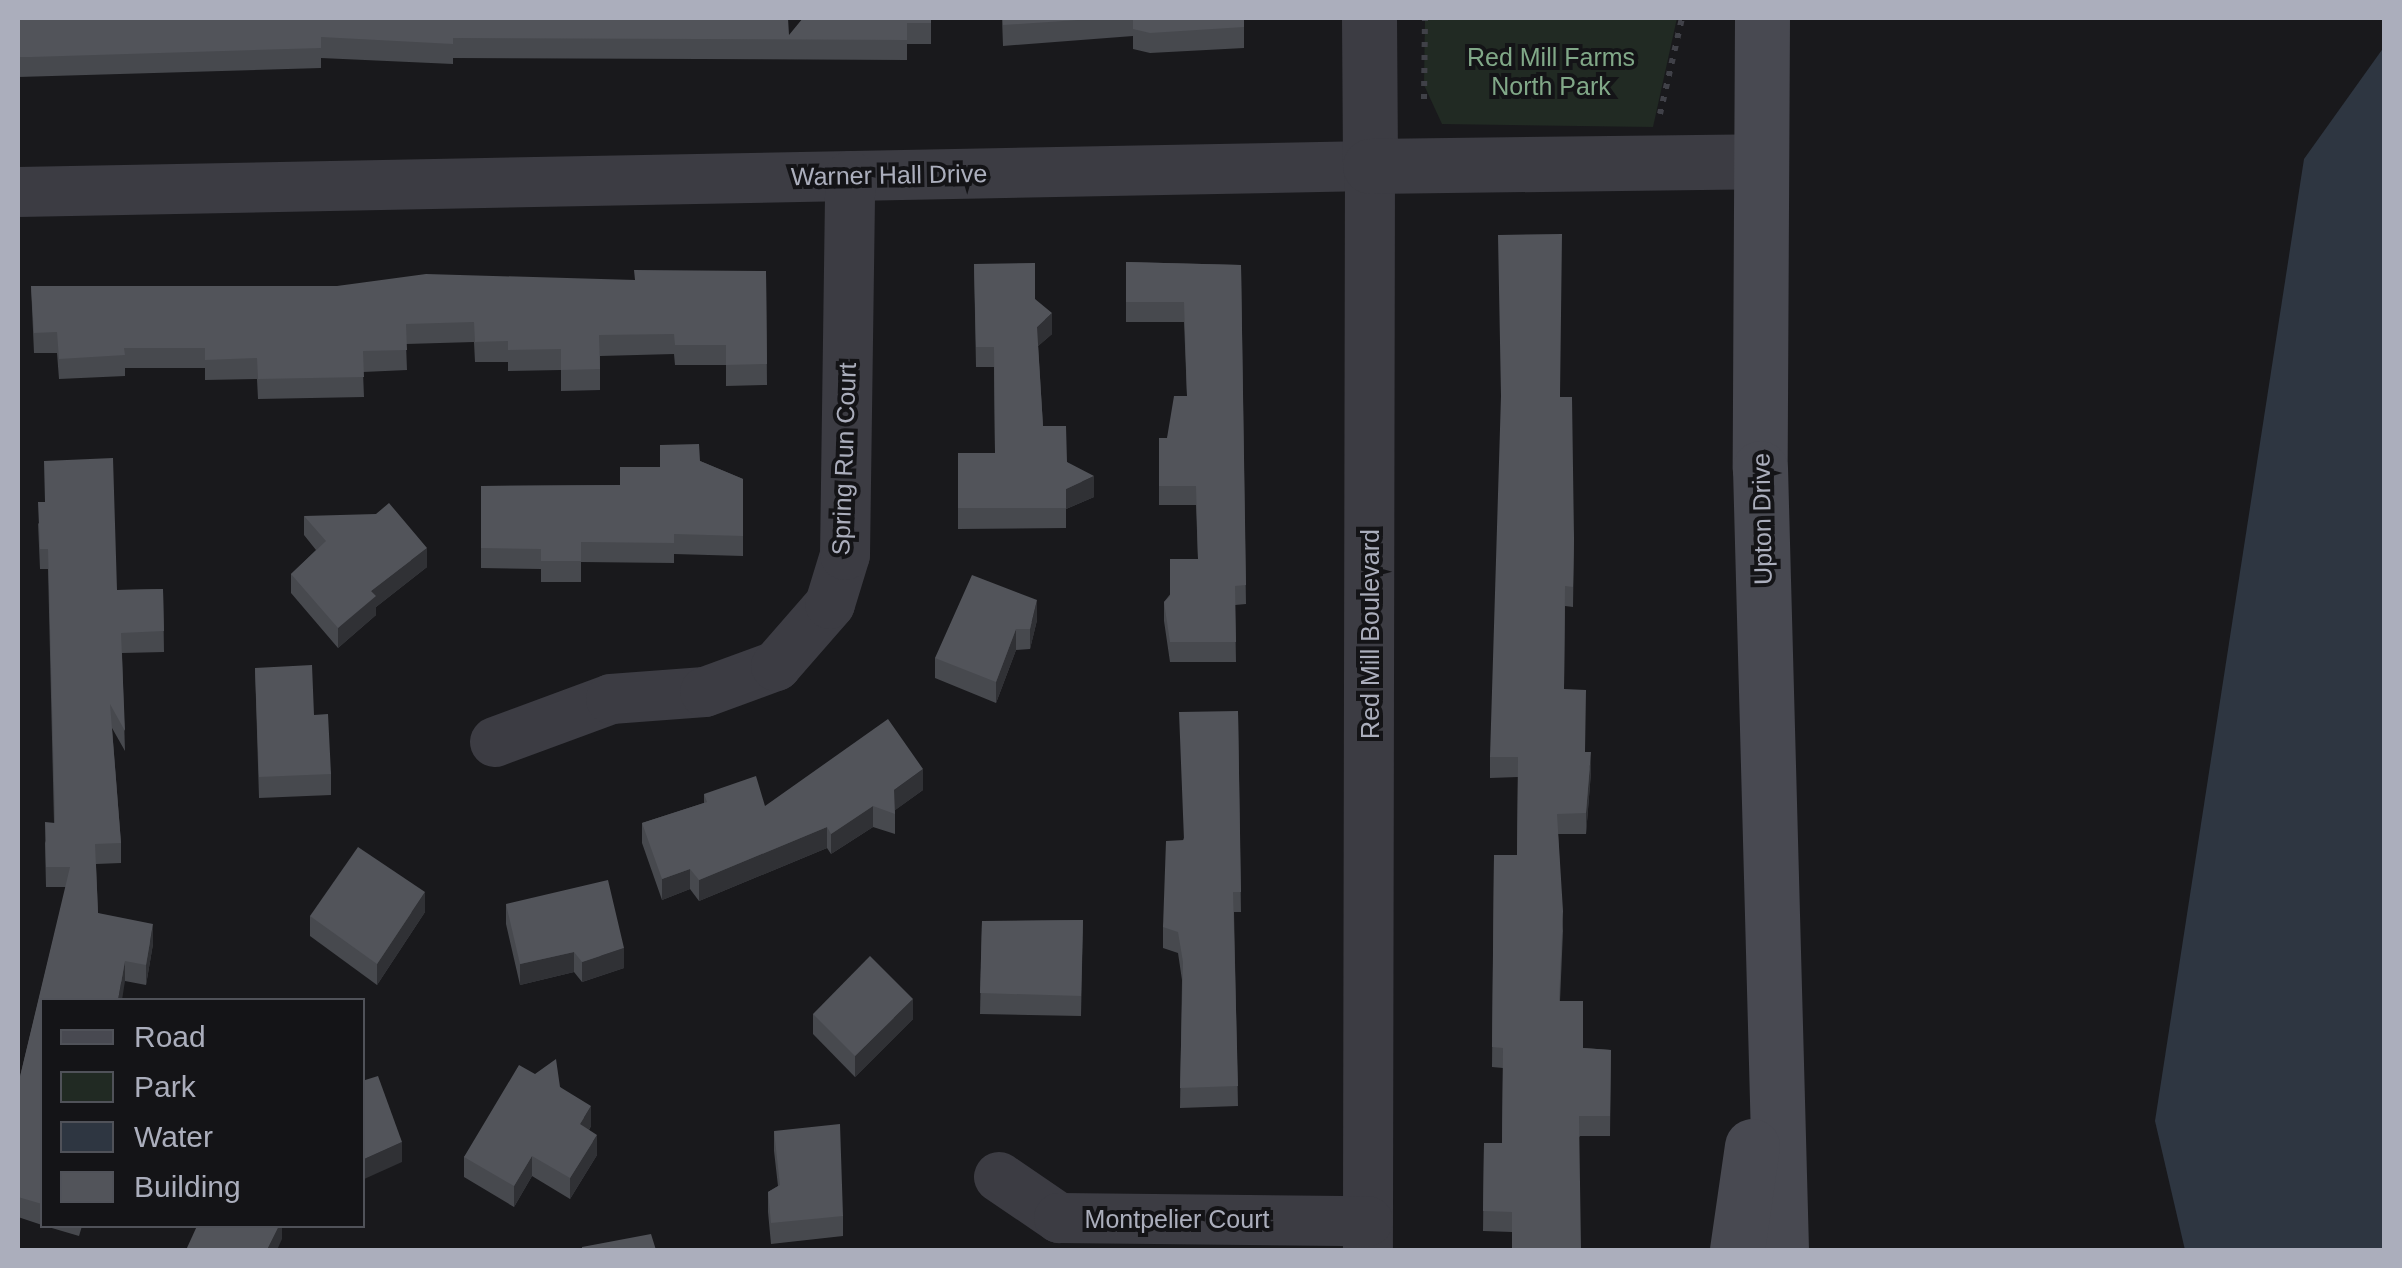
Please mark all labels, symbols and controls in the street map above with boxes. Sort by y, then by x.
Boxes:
park label: Red Mill Farms North Park [1467,43,1635,102]
street label: Warner Hall Drive [791,158,987,192]
street label: Spring Run Court [826,362,862,556]
street label: Upton Drive [1746,453,1778,585]
street label: Red Mill Boulevard [1355,529,1385,739]
legend [40,998,365,1228]
text: Road [134,1020,206,1053]
text: Park [134,1070,196,1103]
text: Water [134,1120,213,1153]
text: Building [134,1170,241,1203]
street label: Montpelier Court [1085,1204,1269,1234]

